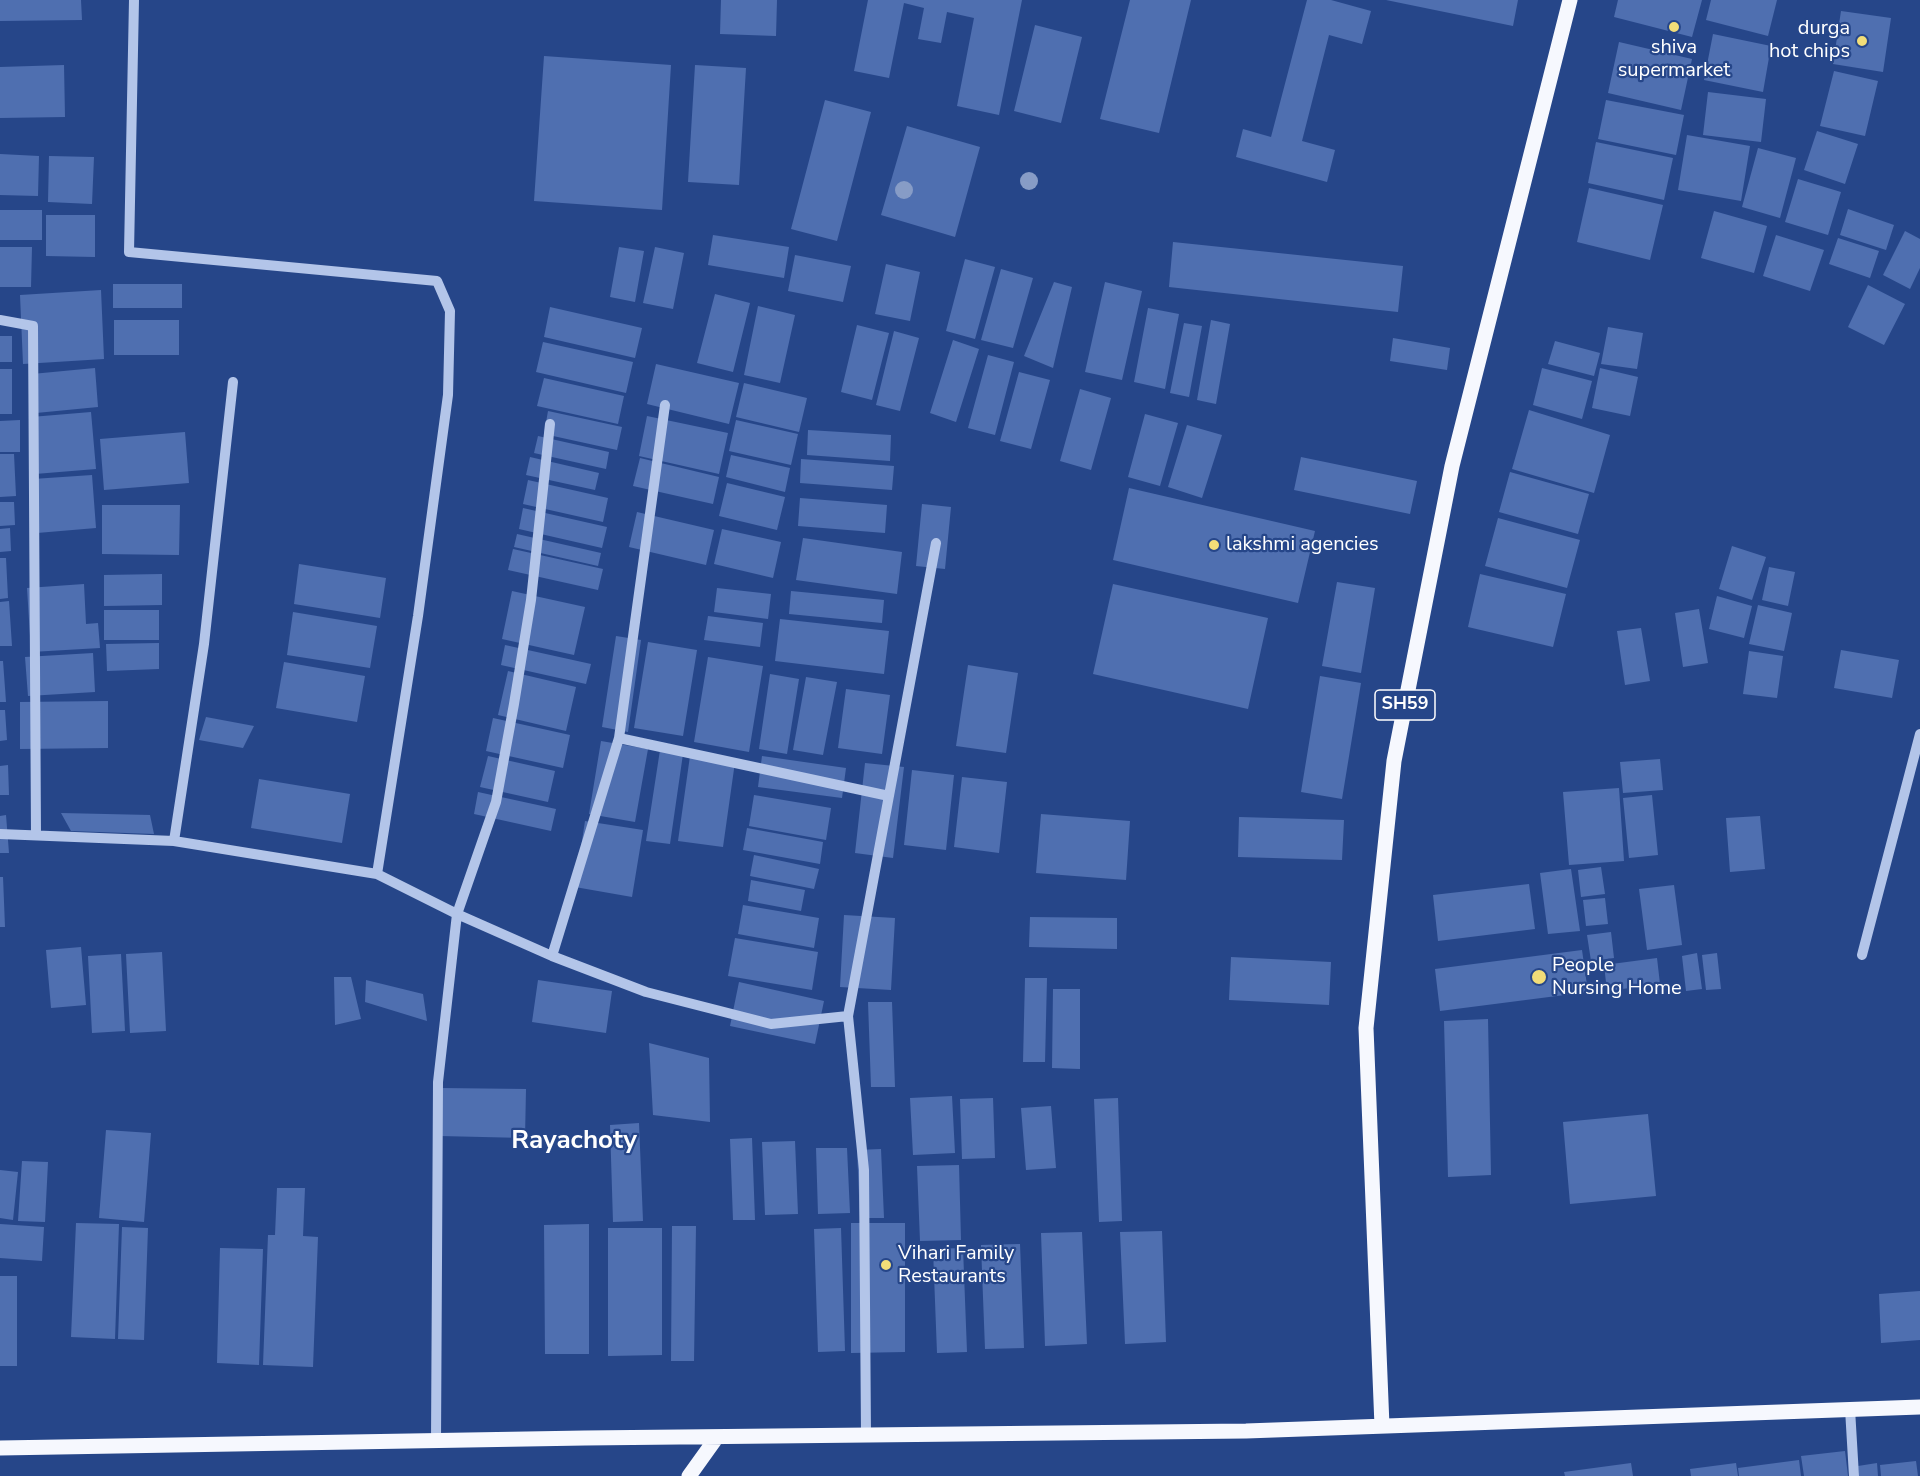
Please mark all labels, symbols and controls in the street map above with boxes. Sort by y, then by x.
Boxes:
place label: durga hot chips [1769,17,1850,64]
marker: shiva supermarket [1667,20,1681,34]
marker: durga hot chips [1855,34,1869,48]
place label: shiva supermarket [1618,36,1730,83]
place label: lakshmi agencies [1226,533,1379,557]
marker: lakshmi agencies [1207,538,1221,552]
road number: SH59 [1375,690,1435,720]
place label: People Nursing Home [1552,954,1682,1001]
marker: People Nursing Home [1530,968,1548,986]
district label: Rayachoty [511,1126,637,1158]
place label: Vihari Family Restaurants [898,1242,1014,1289]
marker: Vihari Family Restaurants [879,1258,893,1272]

